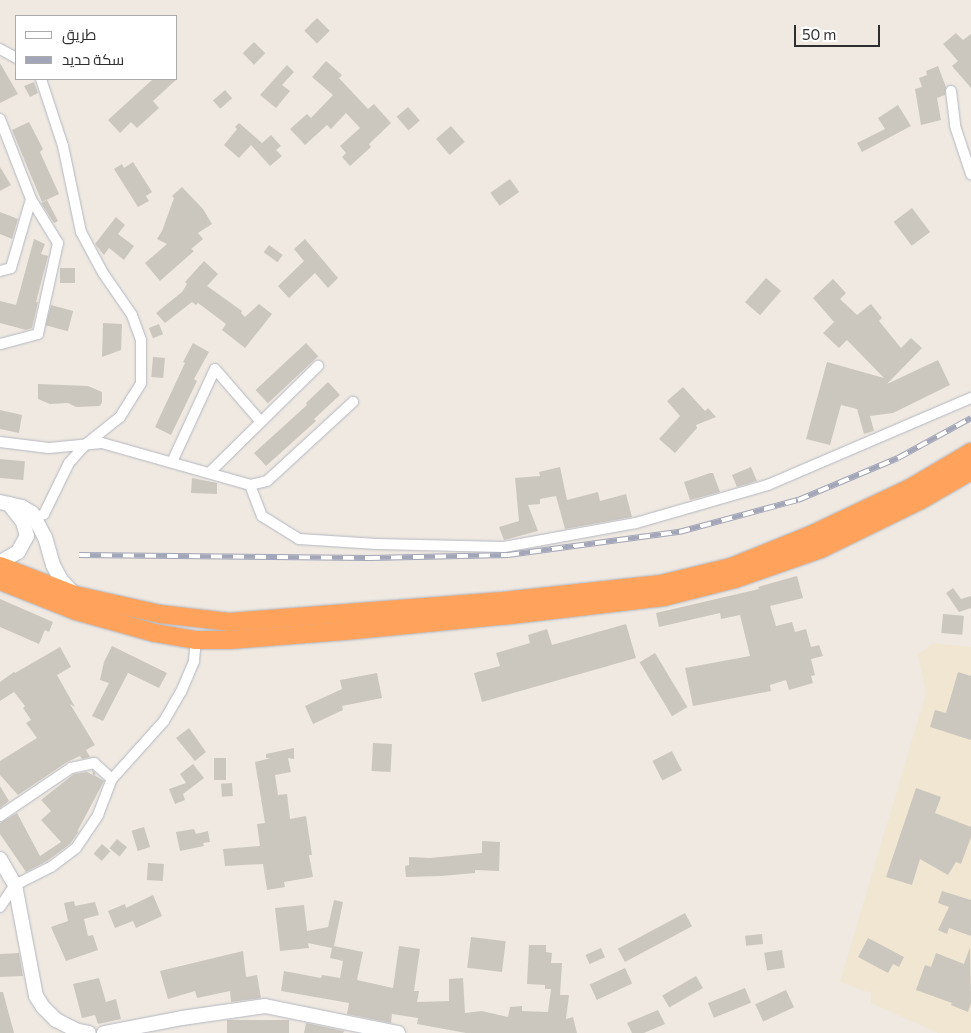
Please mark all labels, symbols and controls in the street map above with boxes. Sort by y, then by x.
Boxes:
legend [15,15,178,80]
scale bar [796,15,882,47]
text: طريق [62,25,96,43]
text: 50 m [802,25,836,43]
text: سكة حديد [62,50,124,68]

